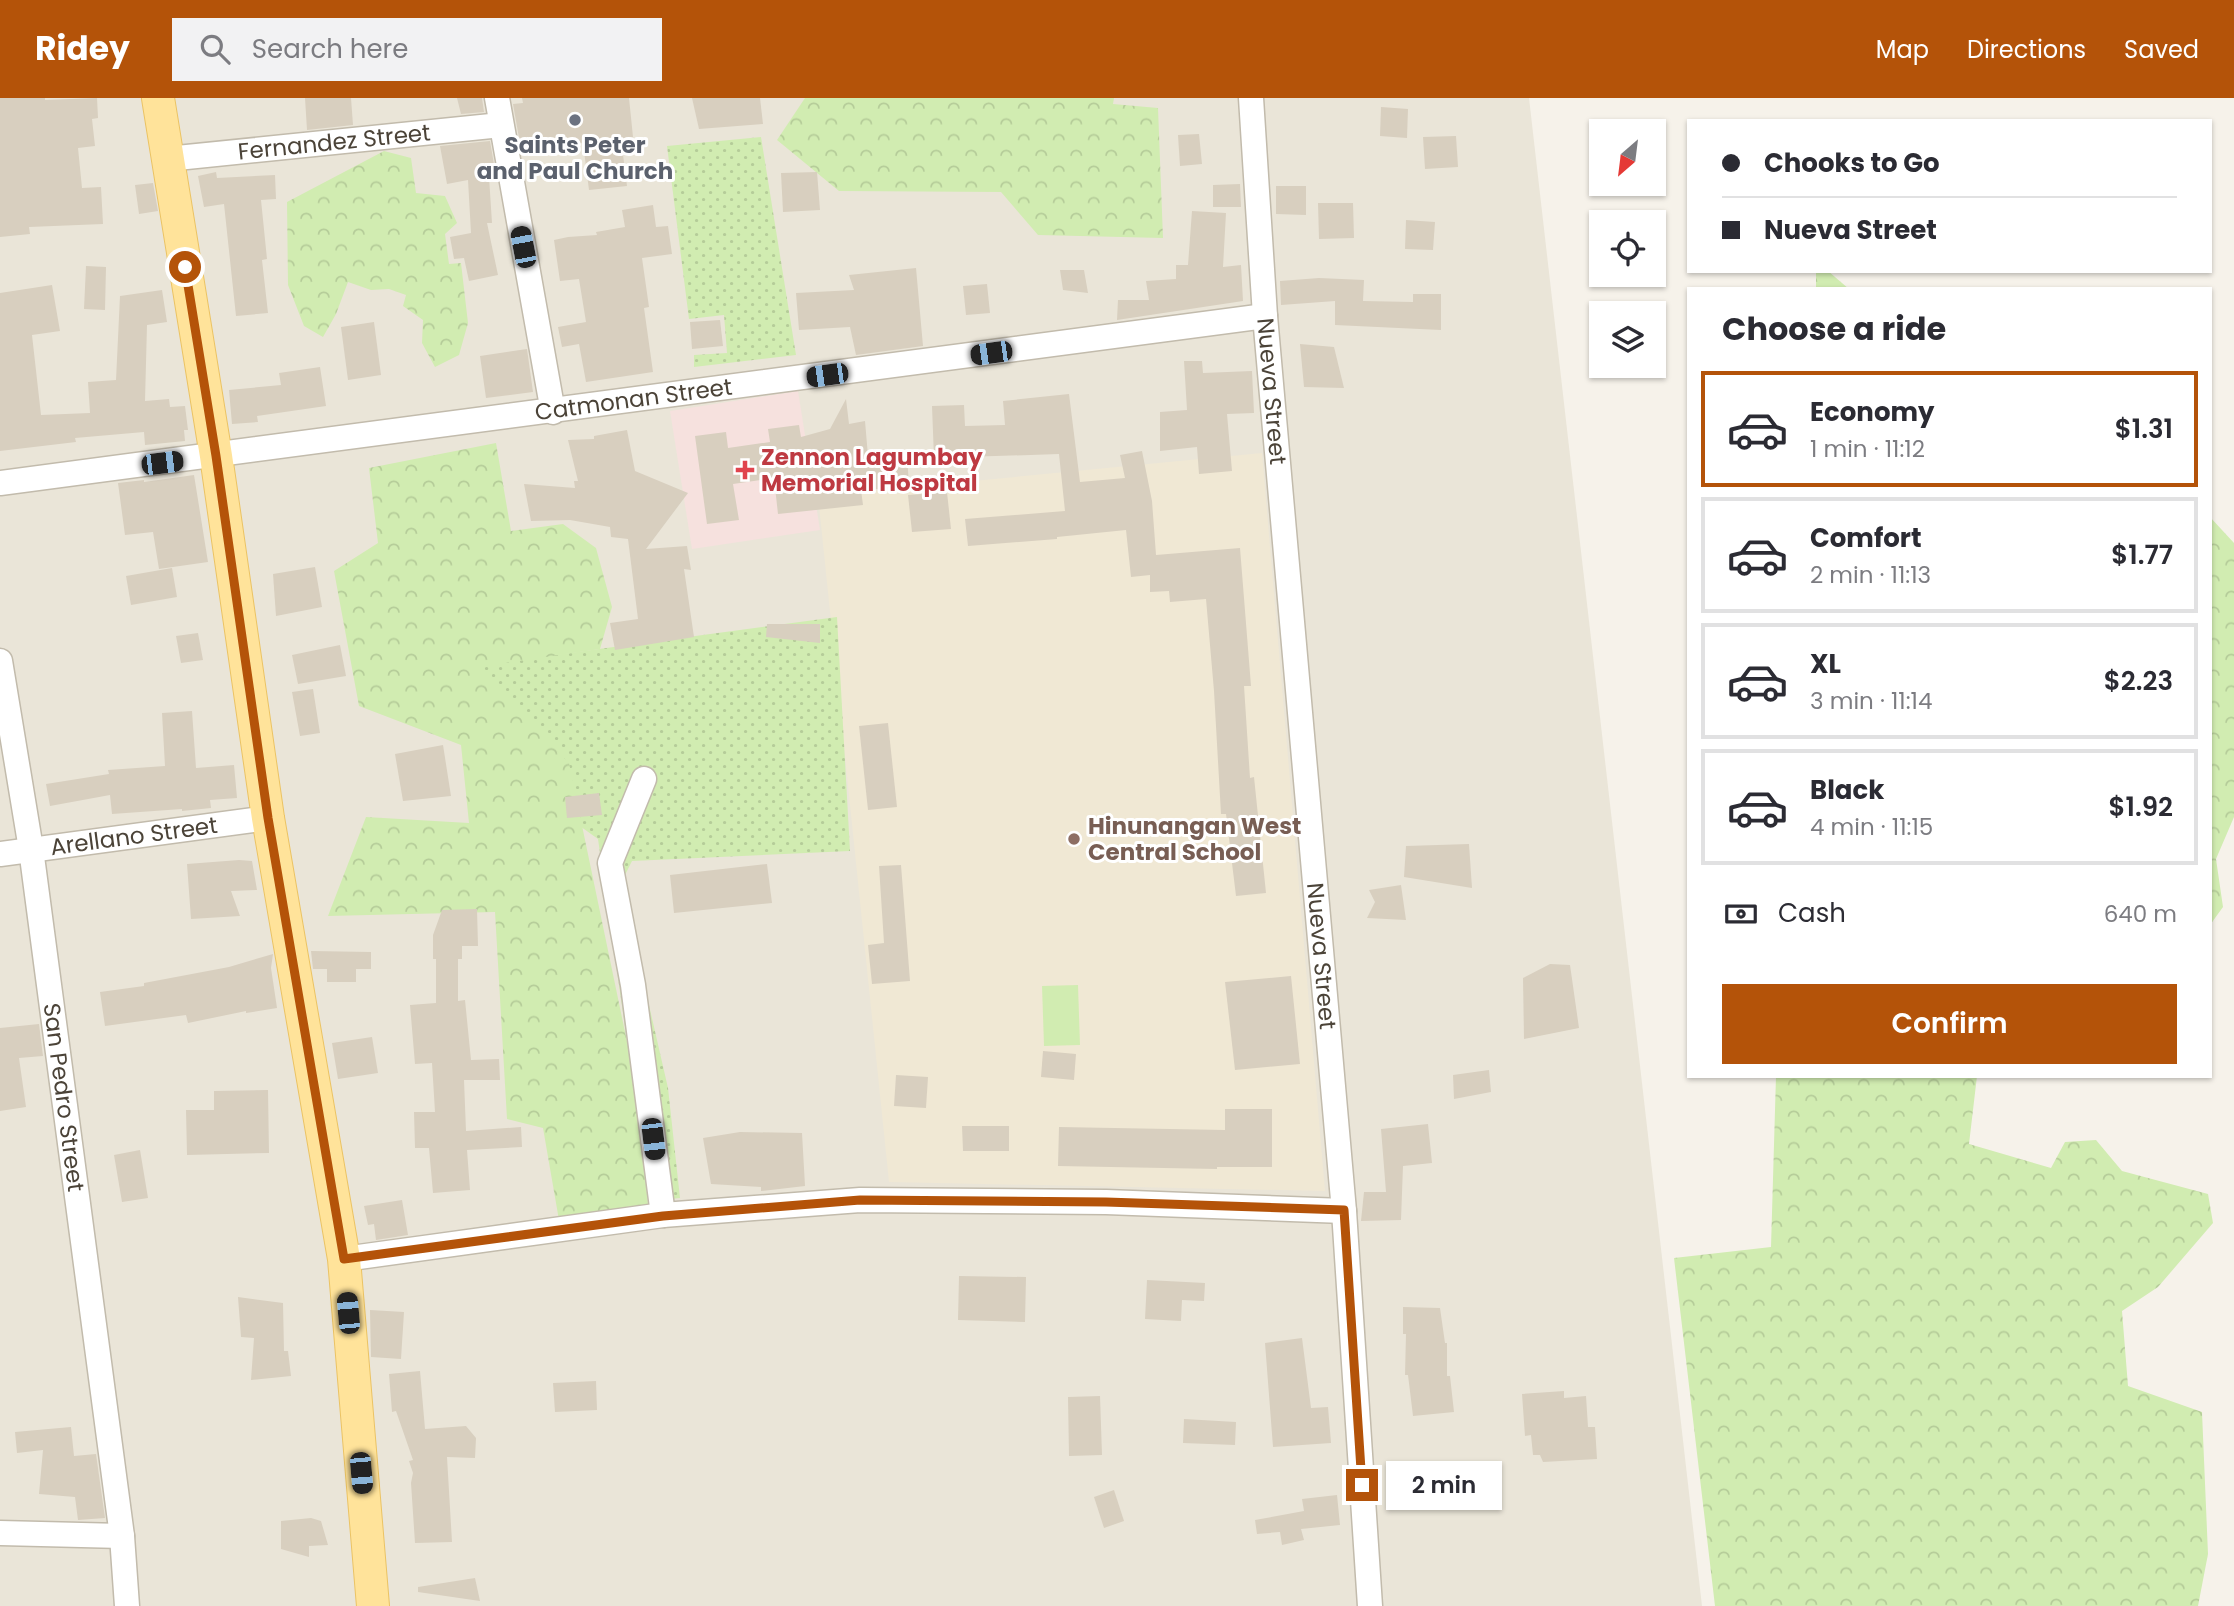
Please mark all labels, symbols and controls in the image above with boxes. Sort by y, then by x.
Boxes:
search box [172,18,662,81]
text: Ridey [35,25,130,72]
icon: search [196,30,234,68]
text: Search here [252,31,408,67]
text: Map [1876,33,1929,66]
text: Directions [1967,33,2086,66]
text: Saved [2124,33,2199,66]
marker: Saints Peter and Paul Church [567,112,583,128]
street label: Fernandez Street [236,116,432,168]
north arrow [1589,119,1666,196]
map controls [1589,119,1666,378]
place label: Saints Peter and Paul Church [477,129,673,187]
text: Chooks to Go [1764,145,1940,181]
button: locate [1589,210,1666,287]
text: Nueva Street [1764,212,1937,248]
car [509,224,538,270]
route start [169,251,201,283]
button: layers [1589,301,1666,378]
text: Choose a ride [1722,306,1946,351]
street label: Nueva Street [1249,317,1294,466]
car [969,340,1014,366]
car [805,362,850,388]
street label: Catmonan Street [533,371,734,428]
text: Economy [1810,394,1934,430]
icon: car [1726,398,1789,461]
text: $1.31 [2115,411,2173,447]
text: 1 min · 11:12 [1810,433,1925,465]
place label: Zennon Lagumbay Memorial Hospital [761,441,983,499]
car [140,450,185,476]
marker: Zennon Lagumbay Memorial Hospital [735,460,755,480]
text: Comfort [1810,520,1922,556]
icon: car [1726,524,1789,587]
text: $1.77 [2111,537,2173,573]
text: 2 min · 11:13 [1810,559,1931,591]
text: XL [1810,646,1841,682]
icon: car [1726,650,1789,713]
text: $2.23 [2104,663,2173,699]
text: 3 min · 11:14 [1810,685,1932,717]
text: Black [1810,772,1884,808]
icon: car [1726,776,1789,839]
text: $1.92 [2109,789,2173,825]
street label: Arellano Street [48,809,219,863]
place label: Hinunangan West Central School [1088,810,1301,868]
text: 4 min · 11:15 [1810,811,1933,843]
marker: Hinunangan West Central School [1066,831,1082,847]
street label: Nueva Street [1299,881,1344,1031]
icon: cash [1722,895,1760,933]
text: Cash [1778,895,1846,931]
text: 640 m [2104,898,2177,930]
button: Confirm [1722,984,2177,1064]
street label: San Pedro Street [36,1001,92,1194]
car [641,1117,666,1161]
car [336,1291,361,1335]
car [349,1451,374,1495]
callout: 2 min [1386,1460,1502,1510]
route end [1346,1469,1378,1501]
text: 2 min [1412,1469,1476,1501]

